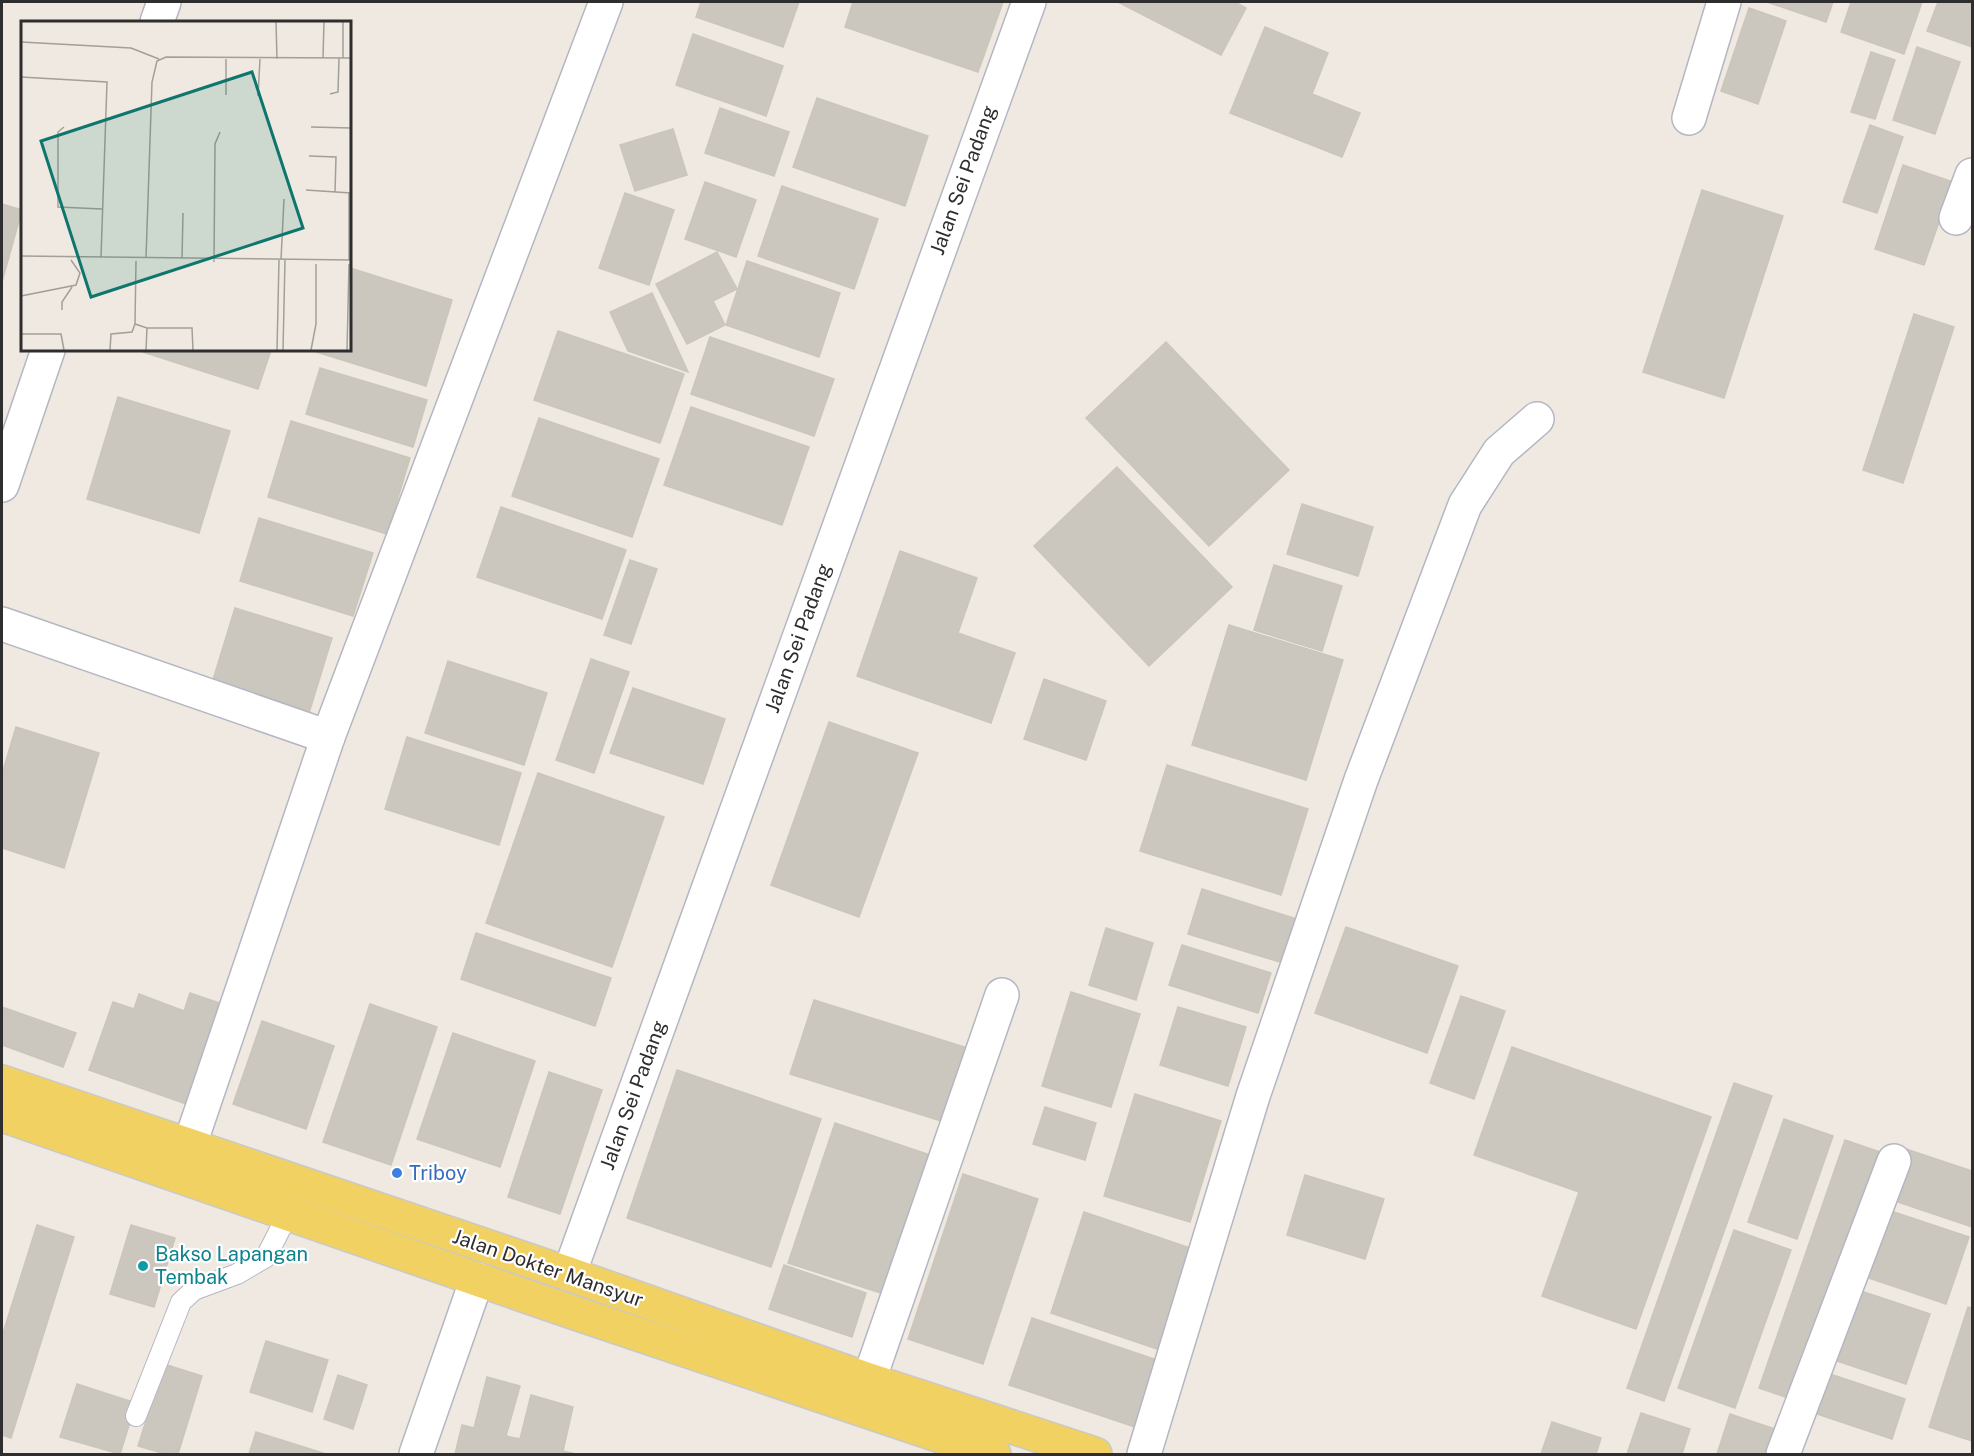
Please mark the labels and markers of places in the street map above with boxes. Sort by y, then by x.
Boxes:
place label: Triboy [409,1161,467,1185]
marker: Triboy [390,1166,404,1180]
place label: Bakso Lapangan Tembak [155,1242,308,1289]
marker: Bakso Lapangan Tembak [136,1259,150,1273]

